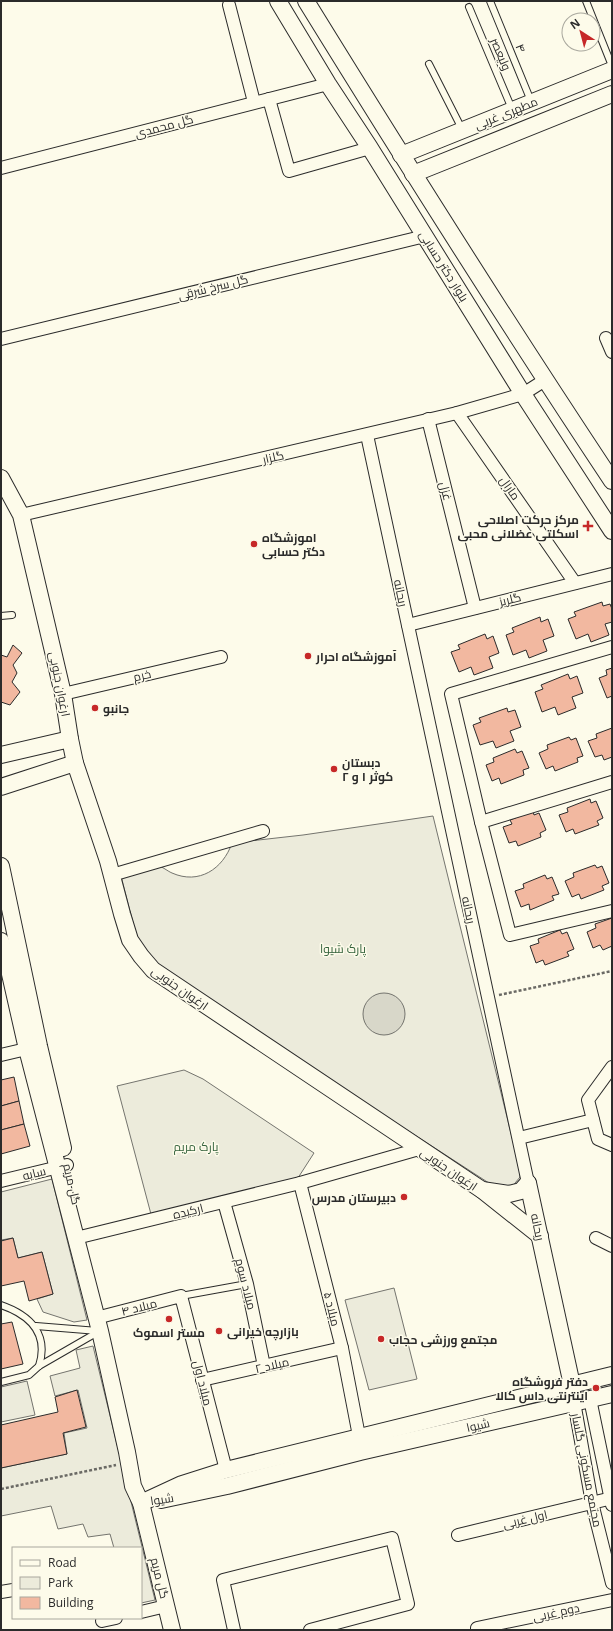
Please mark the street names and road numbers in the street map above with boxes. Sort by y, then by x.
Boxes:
street label: ولیعصر [486,34,516,73]
street label: ۴ [512,41,530,55]
street label: مطهری غربی [472,93,540,133]
street label: گل محمدی [133,110,195,142]
street label: بلوار دکتر حسابی [415,227,473,305]
street label: گل سرخ شرقی [176,270,250,304]
street label: گلزار [260,446,286,468]
street label: مارال [496,473,524,503]
street label: غزل [435,480,457,502]
street label: ریحانه [390,578,412,608]
street label: گلریز [496,588,523,610]
street label: ارغوان جنوبی [45,650,75,718]
street label: خرم [131,665,153,685]
street label: ریحانه [458,895,480,925]
street label: ارغوان جنوبی [148,962,212,1014]
street label: ارغوان جنوبی [417,1144,481,1194]
street label: سایه [20,1162,48,1184]
street label: گل مریم [59,1162,85,1206]
street label: ارکیده [171,1199,205,1223]
street label: ریحانه [527,1212,549,1242]
street label: میلاد سوم [231,1256,261,1312]
street label: میلاد ۵ [320,1290,344,1328]
street label: میلاد ۴ [119,1294,159,1320]
street label: میلاد ۲ [253,1353,291,1377]
street label: میلاد اول [189,1359,217,1407]
street label: مجتمع مسکونی گلسار [567,1411,606,1528]
street label: شیوا [465,1414,491,1436]
street label: شیوا [149,1489,175,1509]
street label: اول غربی [501,1506,549,1532]
street label: گل مریم [147,1556,173,1600]
street label: دوم غربی [531,1599,581,1625]

